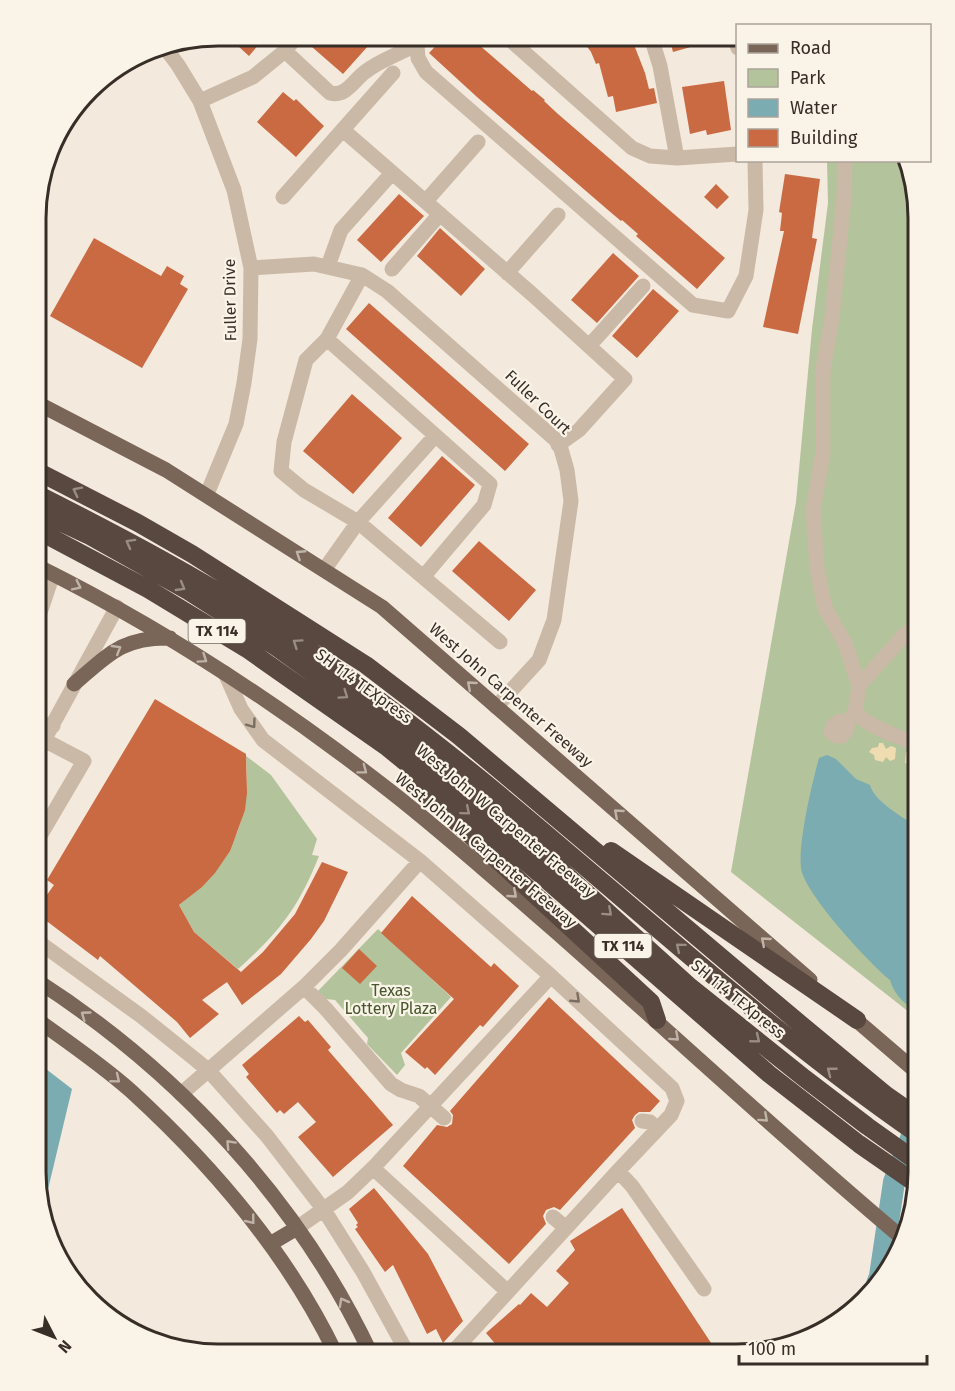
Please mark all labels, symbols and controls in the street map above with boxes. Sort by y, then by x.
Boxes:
legend [736,24,931,162]
text: Road [790,37,832,59]
text: Park [790,67,826,89]
text: Water [790,97,837,119]
text: Building [790,127,858,149]
street label: Fuller Drive [220,259,240,341]
street label: Fuller Court [501,366,575,438]
one-way arrow [72,487,83,499]
one-way arrow [126,539,136,550]
one-way arrow [296,550,307,561]
one-way arrow [71,578,82,590]
one-way arrow [175,580,186,592]
road number: TX 114 [188,619,246,643]
street label: West John Carpenter Freeway [425,619,597,771]
one-way arrow [293,639,304,650]
one-way arrow [111,645,121,657]
street label: SH 114 TEXpress [312,645,416,727]
one-way arrow [197,651,207,663]
one-way arrow [467,681,478,692]
one-way arrow [337,688,348,699]
one-way arrow [245,718,256,729]
street label: West John W Carpenter Freeway [413,740,600,902]
one-way arrow [356,763,367,774]
street label: West John W. Carpenter Freeway [391,768,581,932]
one-way arrow [459,804,470,815]
one-way arrow [614,809,625,820]
one-way arrow [506,887,517,898]
one-way arrow [601,905,612,916]
road number: TX 114 [594,934,652,958]
one-way arrow [761,937,772,948]
one-way arrow [676,943,687,954]
street label: SH 114 TEXpress [688,956,788,1042]
park label: Texas Lottery Plaza [344,981,438,1018]
one-way arrow [569,992,580,1003]
one-way arrow [81,1011,92,1022]
one-way arrow [668,1030,679,1041]
one-way arrow [749,1032,760,1043]
one-way arrow [827,1067,838,1078]
one-way arrow [110,1072,121,1083]
one-way arrow [757,1111,768,1122]
one-way arrow [226,1141,237,1151]
one-way arrow [243,1213,254,1224]
one-way arrow [339,1298,351,1308]
north arrow [24,1307,84,1367]
scale bar [739,1328,926,1366]
text: N [54,1336,75,1357]
text: 100 m [748,1338,796,1360]

